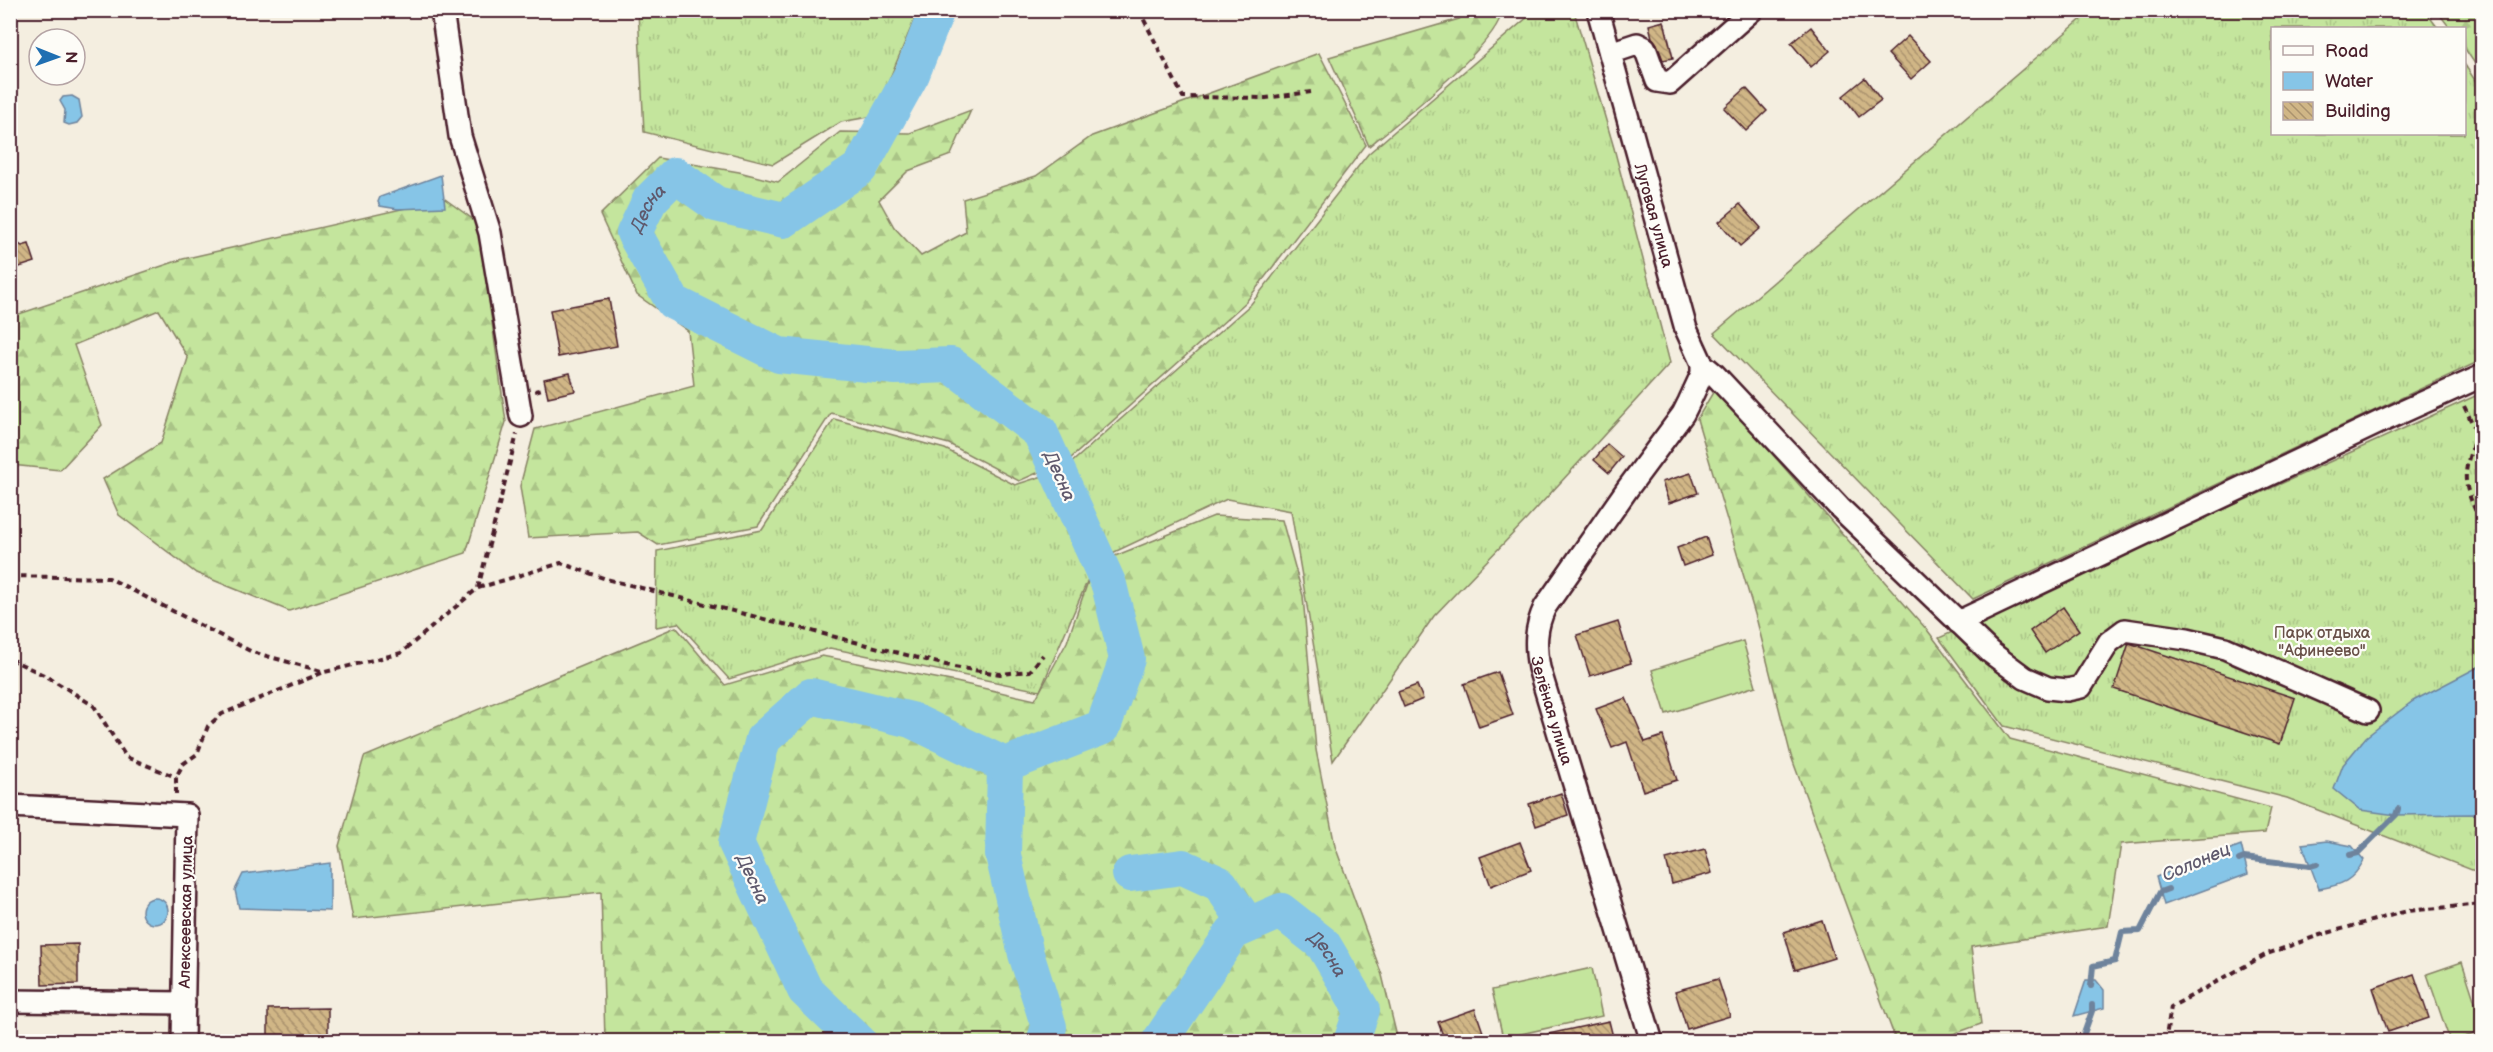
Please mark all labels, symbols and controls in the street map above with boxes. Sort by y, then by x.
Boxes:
north arrow [27,27,87,87]
legend [2271,27,2466,135]
text: Road [2325,41,2369,62]
text: N [61,51,80,63]
text: Water [2325,71,2373,92]
text: Building [2325,101,2391,122]
street label: Луговая улица [1630,161,1677,270]
water label: Десна [626,180,671,237]
water label: Десна [1039,447,1080,504]
park label: Парк отдыха "Афинеево" [2274,624,2371,661]
street label: Зелёная улица [1526,655,1576,768]
street label: Алексеевская улица [176,835,197,990]
water label: Солонец [2159,839,2234,886]
water label: Десна [732,850,773,907]
water label: Десна [1303,926,1350,981]

